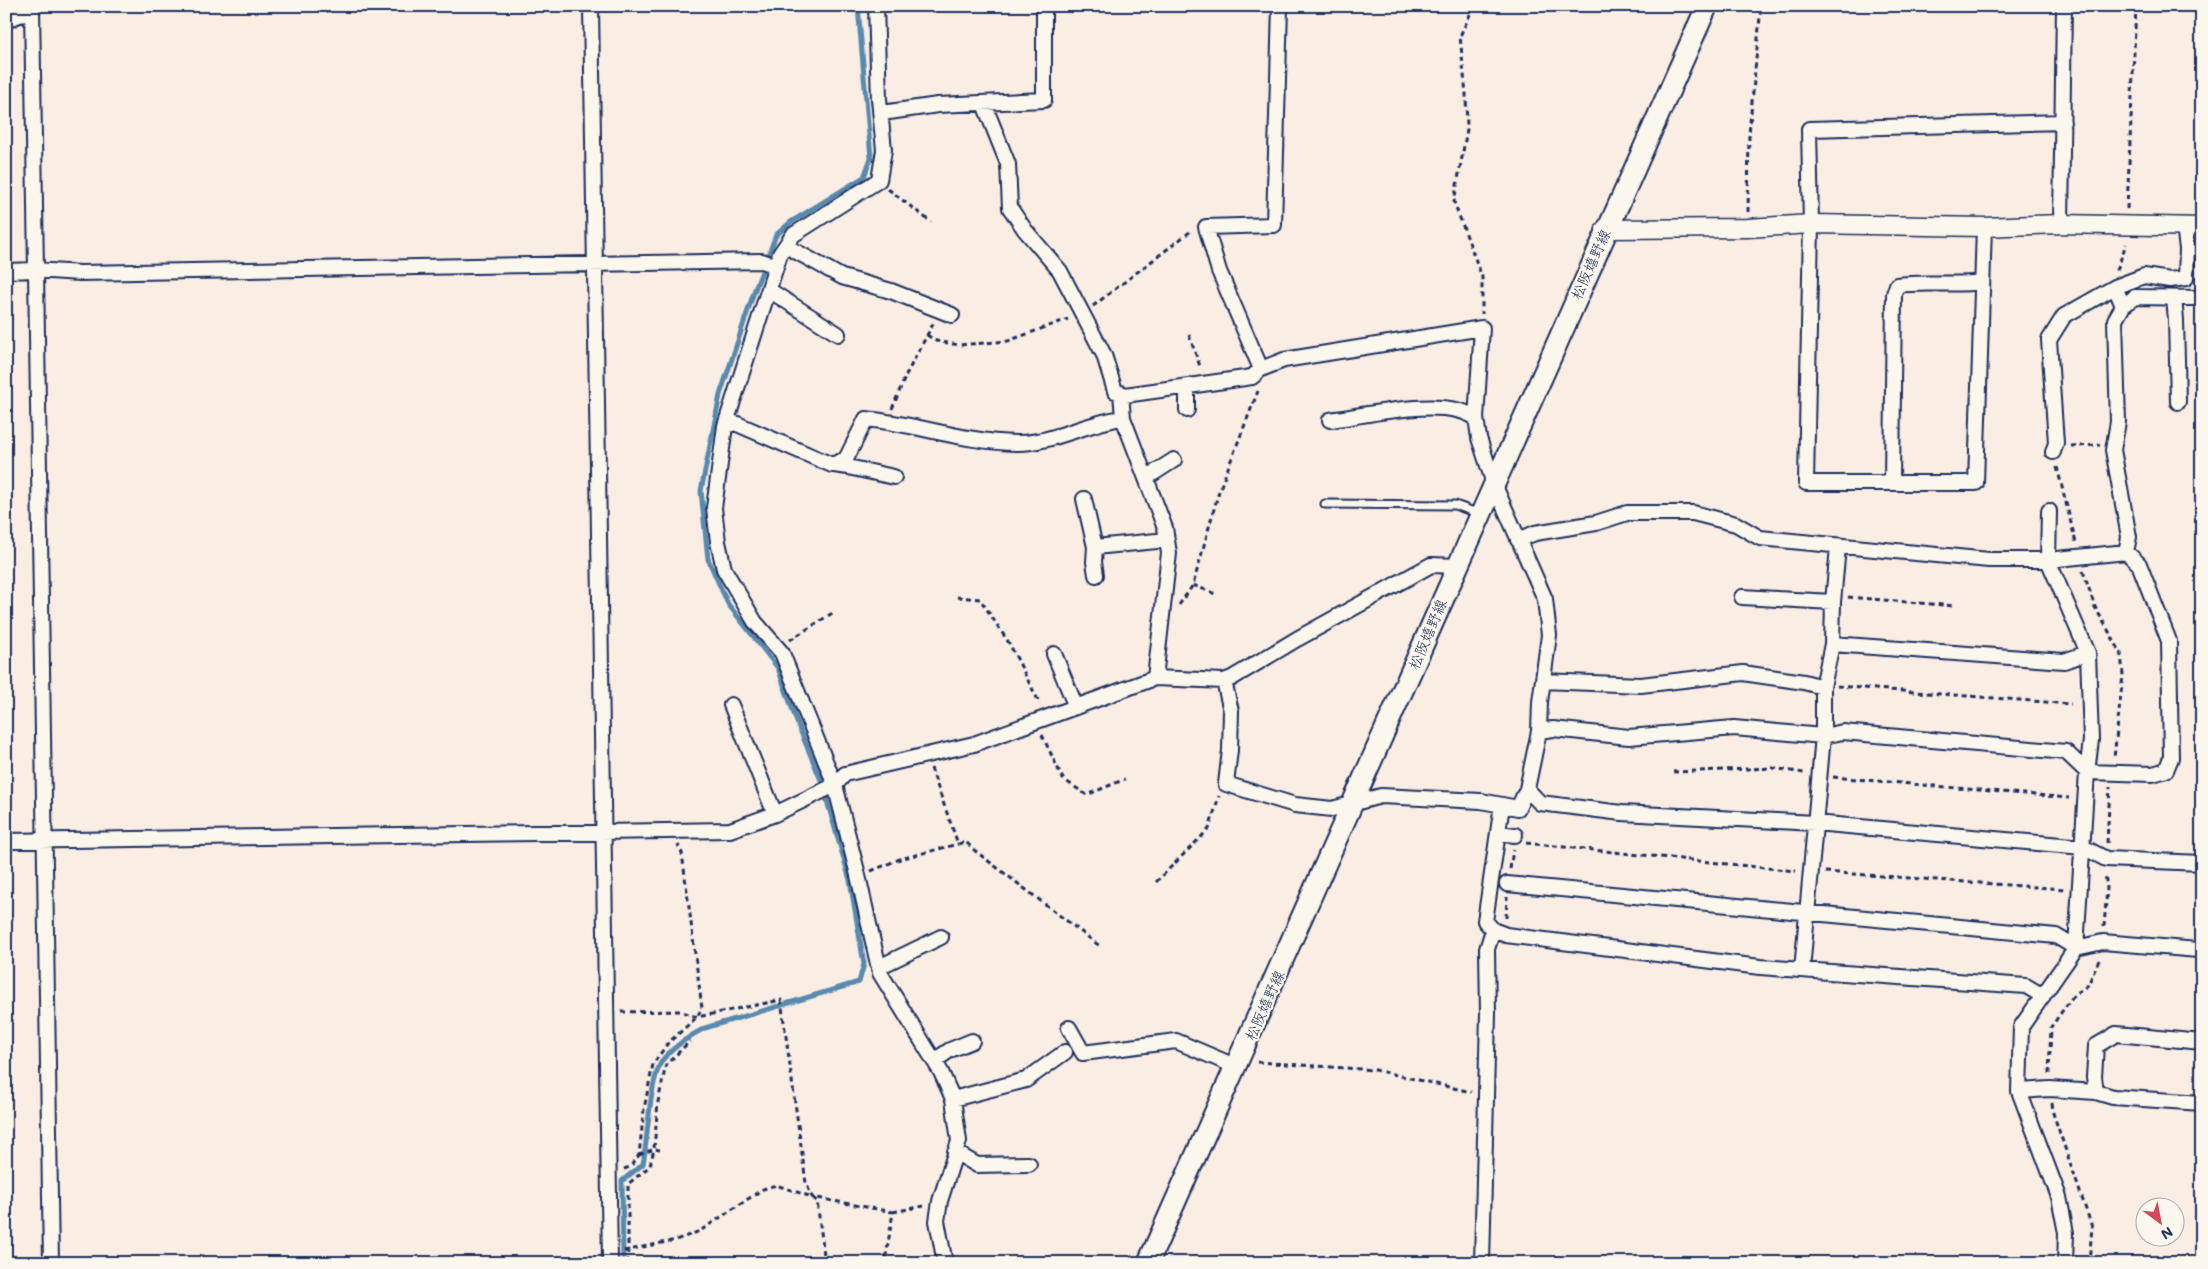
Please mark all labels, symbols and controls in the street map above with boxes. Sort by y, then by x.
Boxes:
street label: 松阪嬉野線 [1566,226,1614,302]
street label: 松阪嬉野線 [1403,596,1451,672]
street label: 松阪嬉野線 [1240,967,1288,1043]
north arrow [2136,1196,2186,1246]
text: N [2158,1223,2177,1244]

